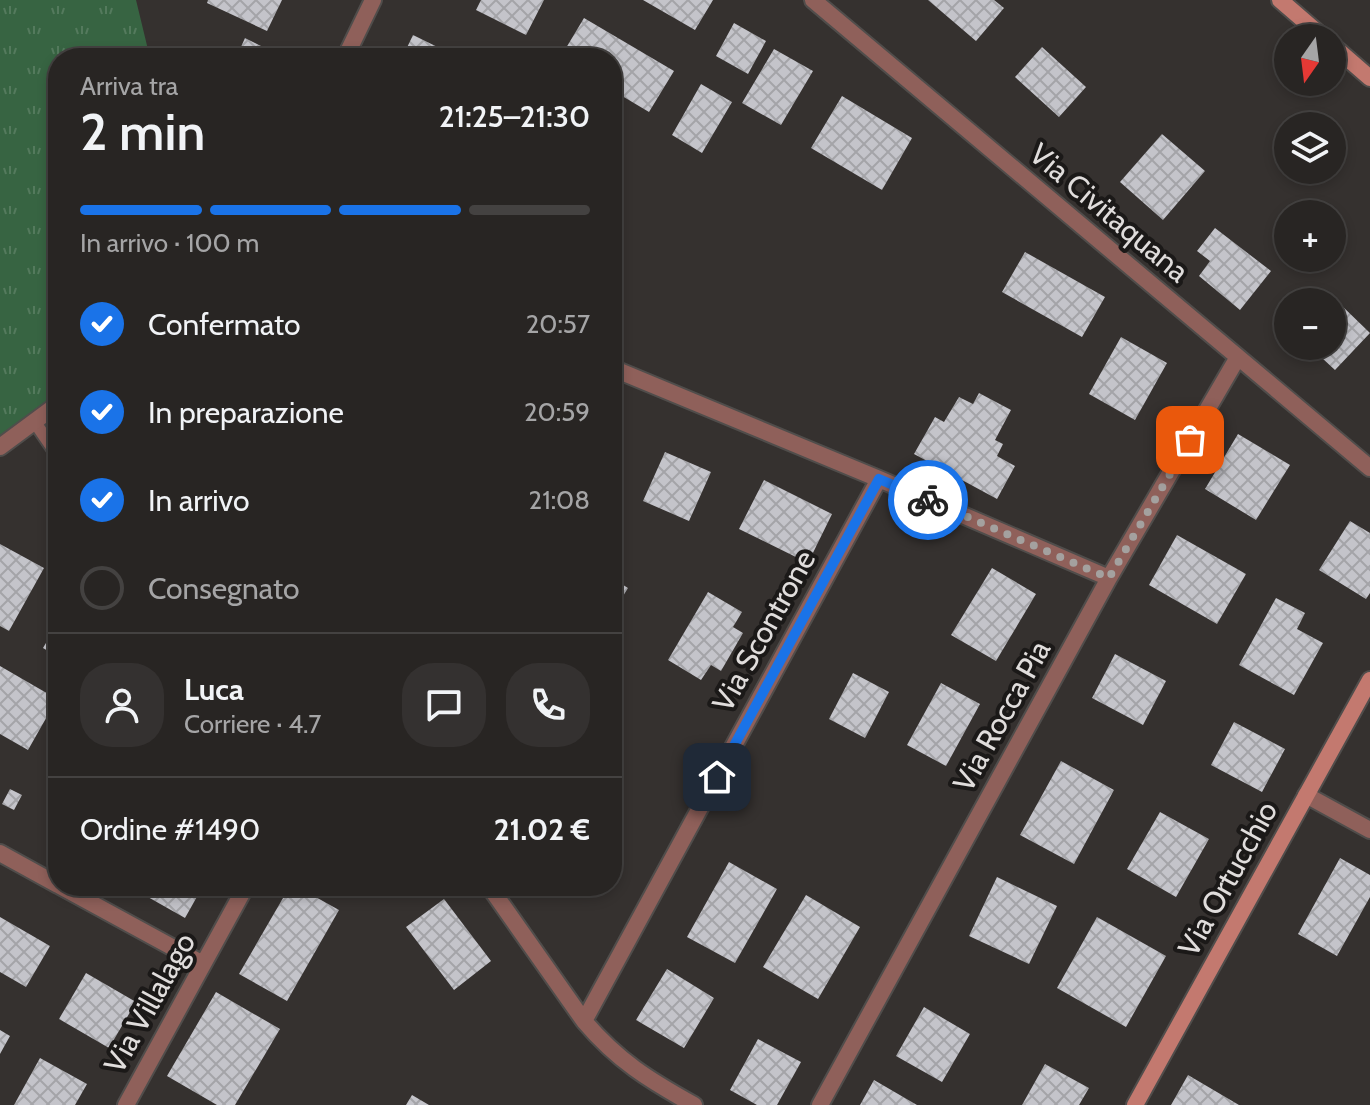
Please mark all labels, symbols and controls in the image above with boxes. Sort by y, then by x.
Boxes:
north arrow [1274,24,1346,96]
map controls [1274,24,1346,360]
text: Arriva tra [80,70,178,102]
text: 21:25–21:30 [439,98,590,135]
text: 2 min [80,100,205,163]
button: layers [1274,112,1346,184]
street label: Via Civitaquana [1022,135,1197,290]
button: + [1274,200,1346,272]
text: In arrivo · 100 m [80,227,259,259]
button: − [1274,288,1346,360]
icon: check [80,302,124,346]
text: Confermato [148,306,301,343]
text: 20:57 [526,308,590,340]
icon: check [80,390,124,434]
text: In preparazione [148,394,344,431]
text: 20:59 [524,396,590,428]
pin [1156,406,1224,474]
icon: bag [1168,418,1212,462]
courier [888,460,968,540]
icon: check [80,478,124,522]
icon: bike [906,478,950,522]
text: In arrivo [148,482,250,519]
text: 21:08 [529,484,590,516]
street label: Via Scontrone [704,544,823,718]
text: Consegnato [148,570,299,607]
street label: Via Rocca Pia [945,633,1059,798]
button: person [80,663,164,747]
button: chat [402,663,486,747]
button: phone [506,663,590,747]
text: Luca [184,671,244,708]
text: Corriere · 4.7 [184,708,321,740]
pin [683,743,751,811]
icon: home [695,755,739,799]
street label: Via Ortucchio [1170,795,1285,963]
text: Ordine #1490 [80,811,260,848]
text: 21.02 € [494,811,590,848]
street label: Via Villalago [96,926,203,1079]

